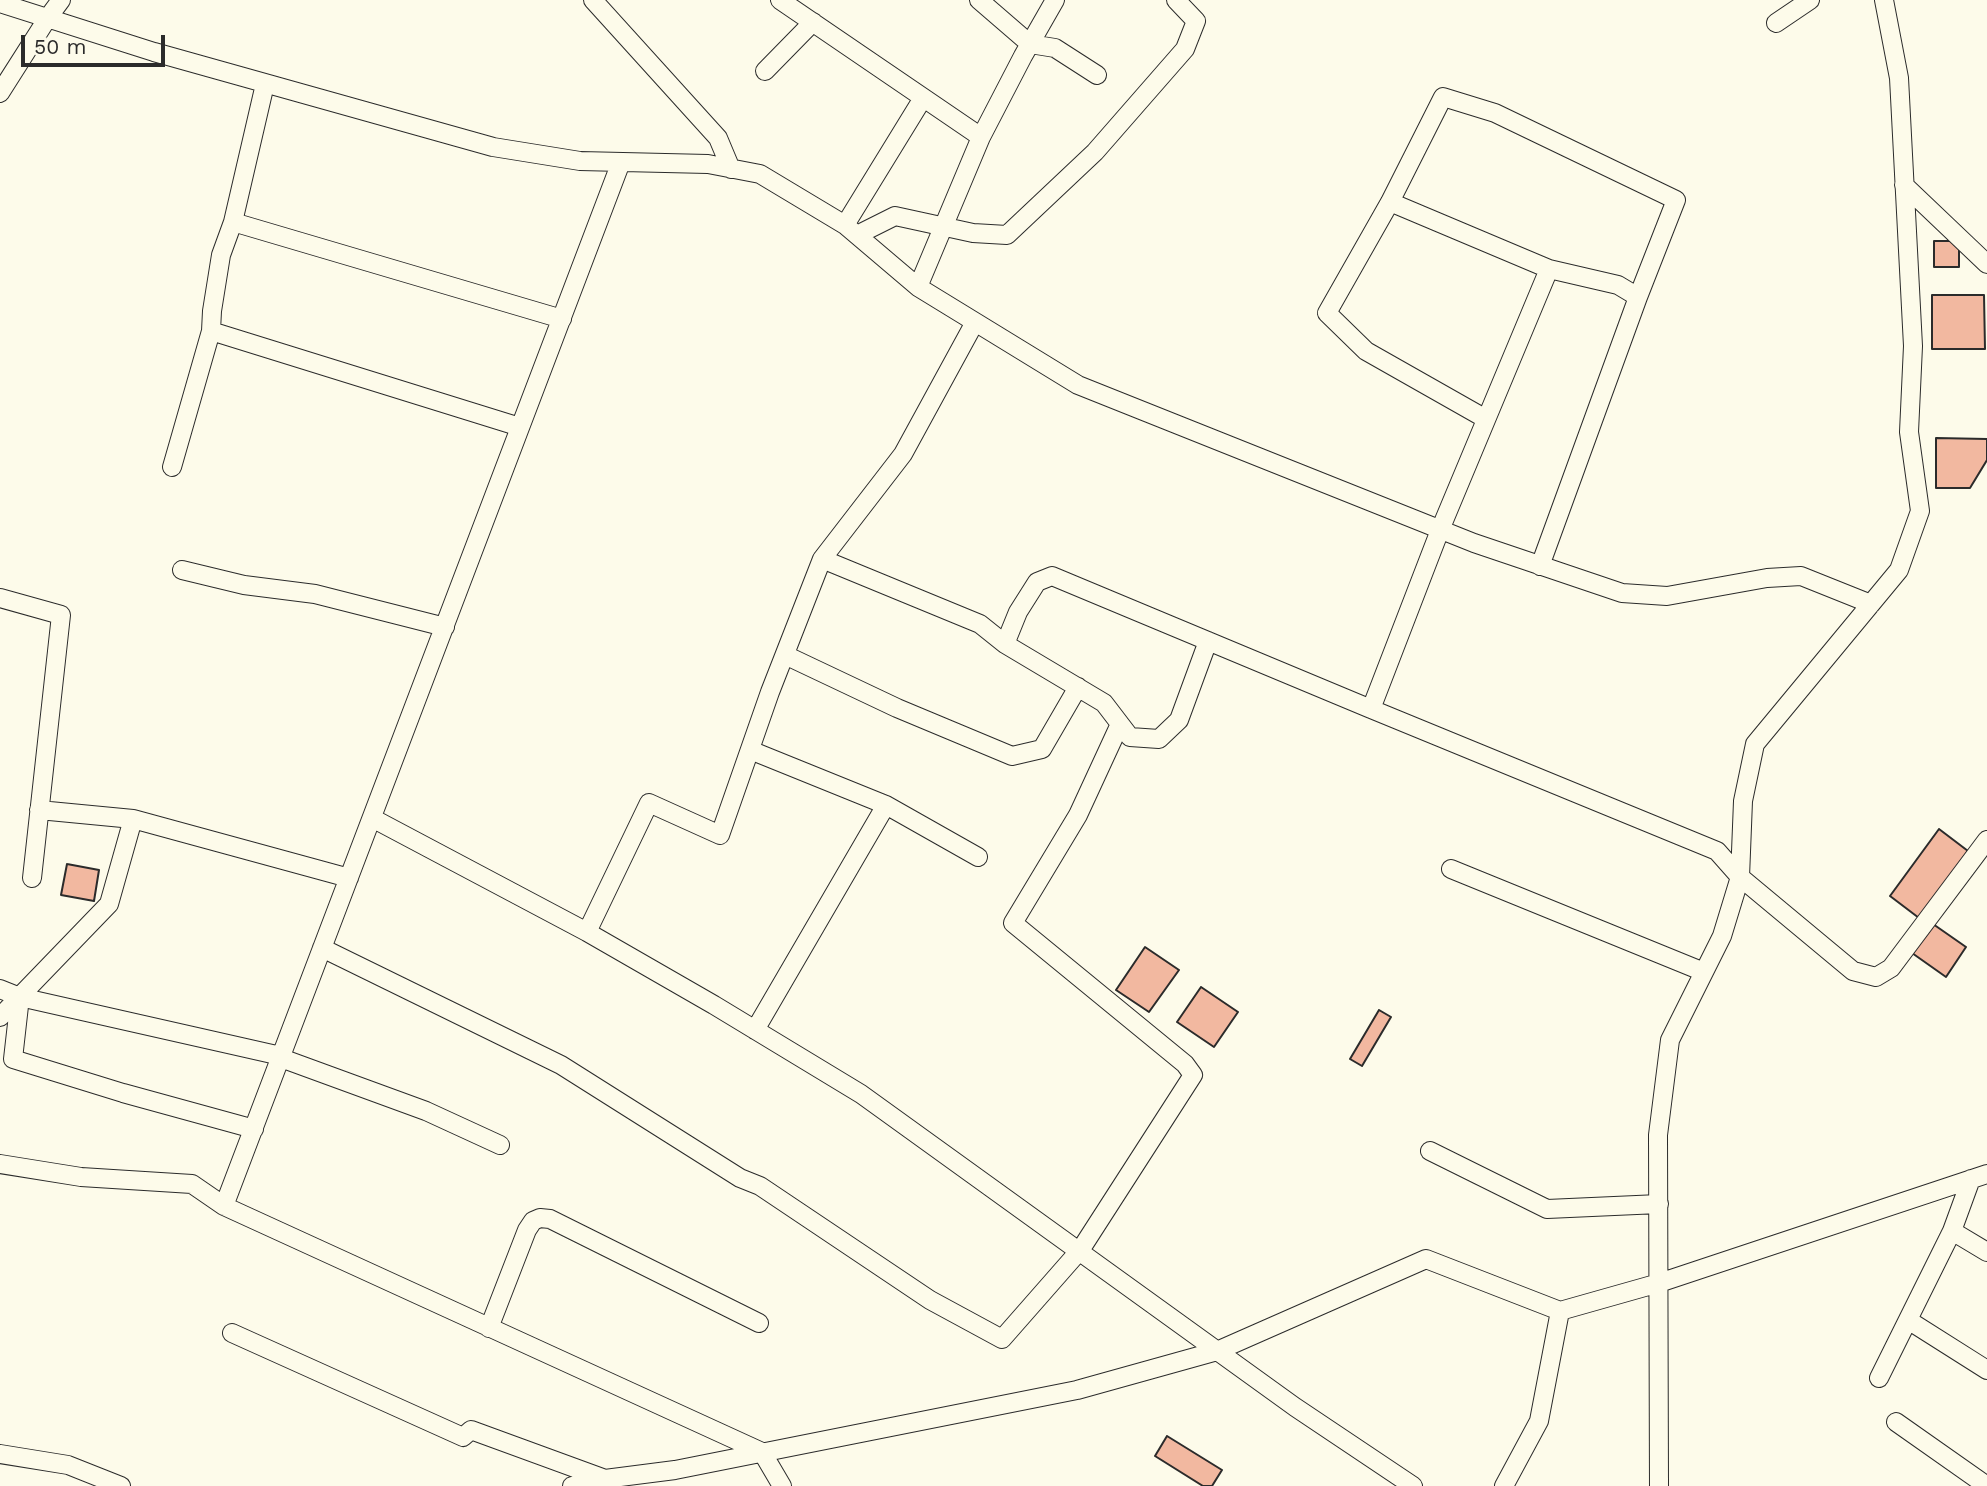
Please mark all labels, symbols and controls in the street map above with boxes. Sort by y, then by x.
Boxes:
scale bar [24,21,168,65]
text: 50 m [34,34,86,59]

